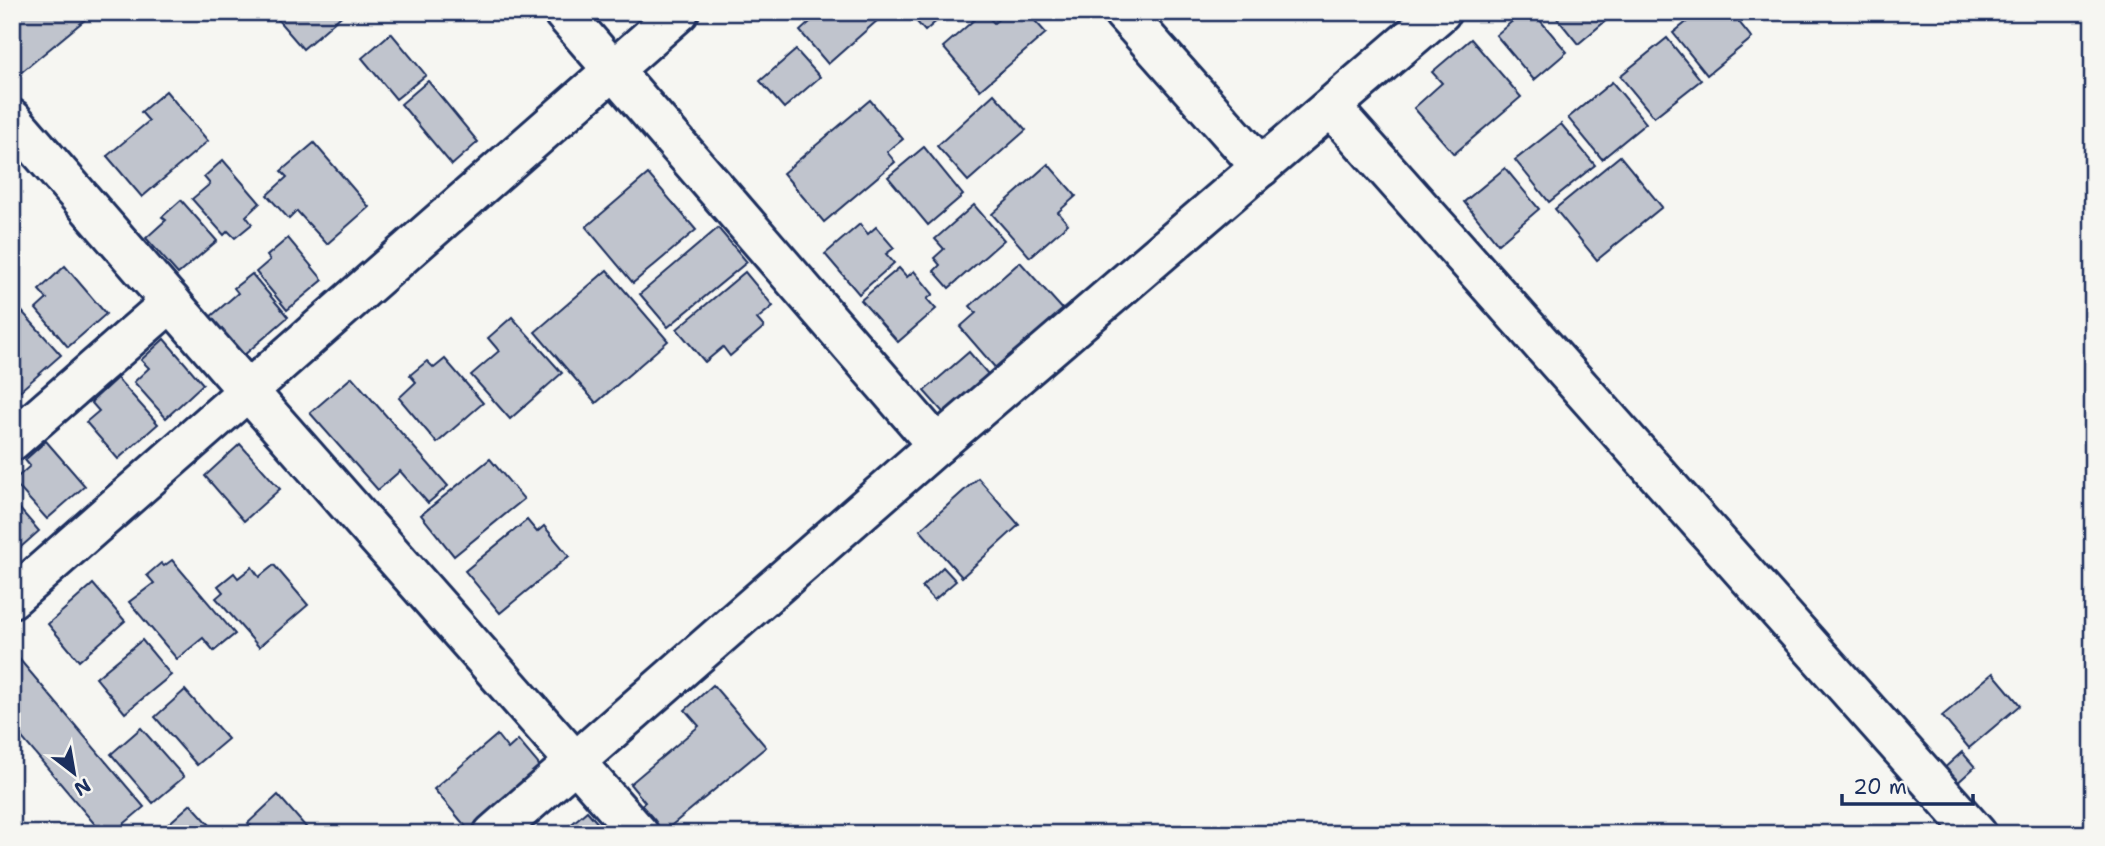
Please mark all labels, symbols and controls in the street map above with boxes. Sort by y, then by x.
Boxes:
north arrow [38,738,108,808]
scale bar [1842,762,1974,806]
text: N [70,773,95,802]
text: 20 m [1853,773,1907,801]

